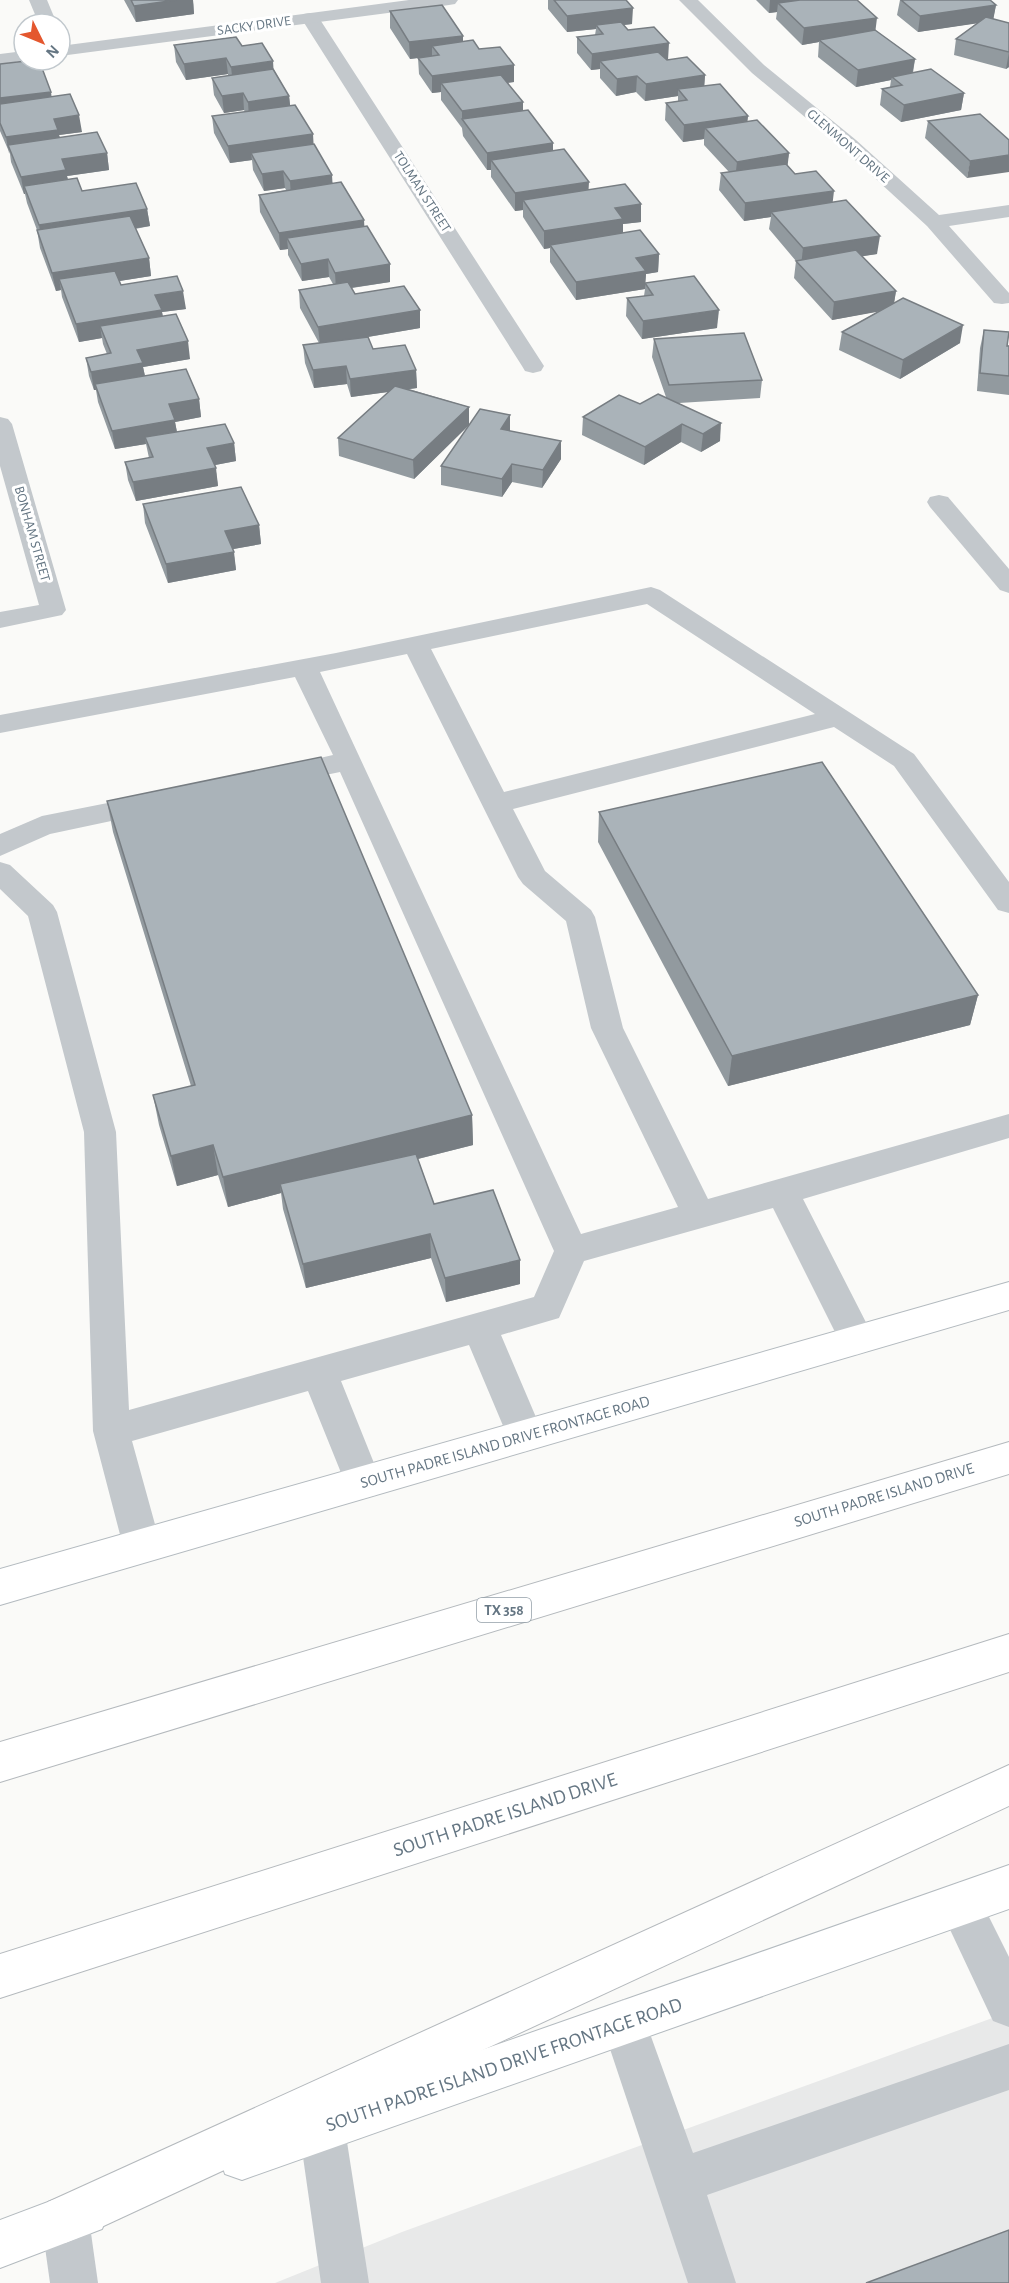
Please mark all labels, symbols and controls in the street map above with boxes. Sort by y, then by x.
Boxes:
north arrow [12,12,72,72]
street label: SACKY DRIVE [216,14,292,38]
text: N [43,42,62,61]
street label: GLENMONT DRIVE [804,107,892,186]
street label: TOLMAN STREET [391,149,453,235]
street label: BONHAM STREET [12,485,52,583]
street label: SOUTH PADRE ISLAND DRIVE FRONTAGE ROAD [358,1393,652,1491]
street label: SOUTH PADRE ISLAND DRIVE [792,1460,976,1530]
road number: TX 358 [477,1598,531,1622]
street label: SOUTH PADRE ISLAND DRIVE [391,1769,620,1861]
street label: SOUTH PADRE ISLAND DRIVE FRONTAGE ROAD [323,1994,685,2136]

